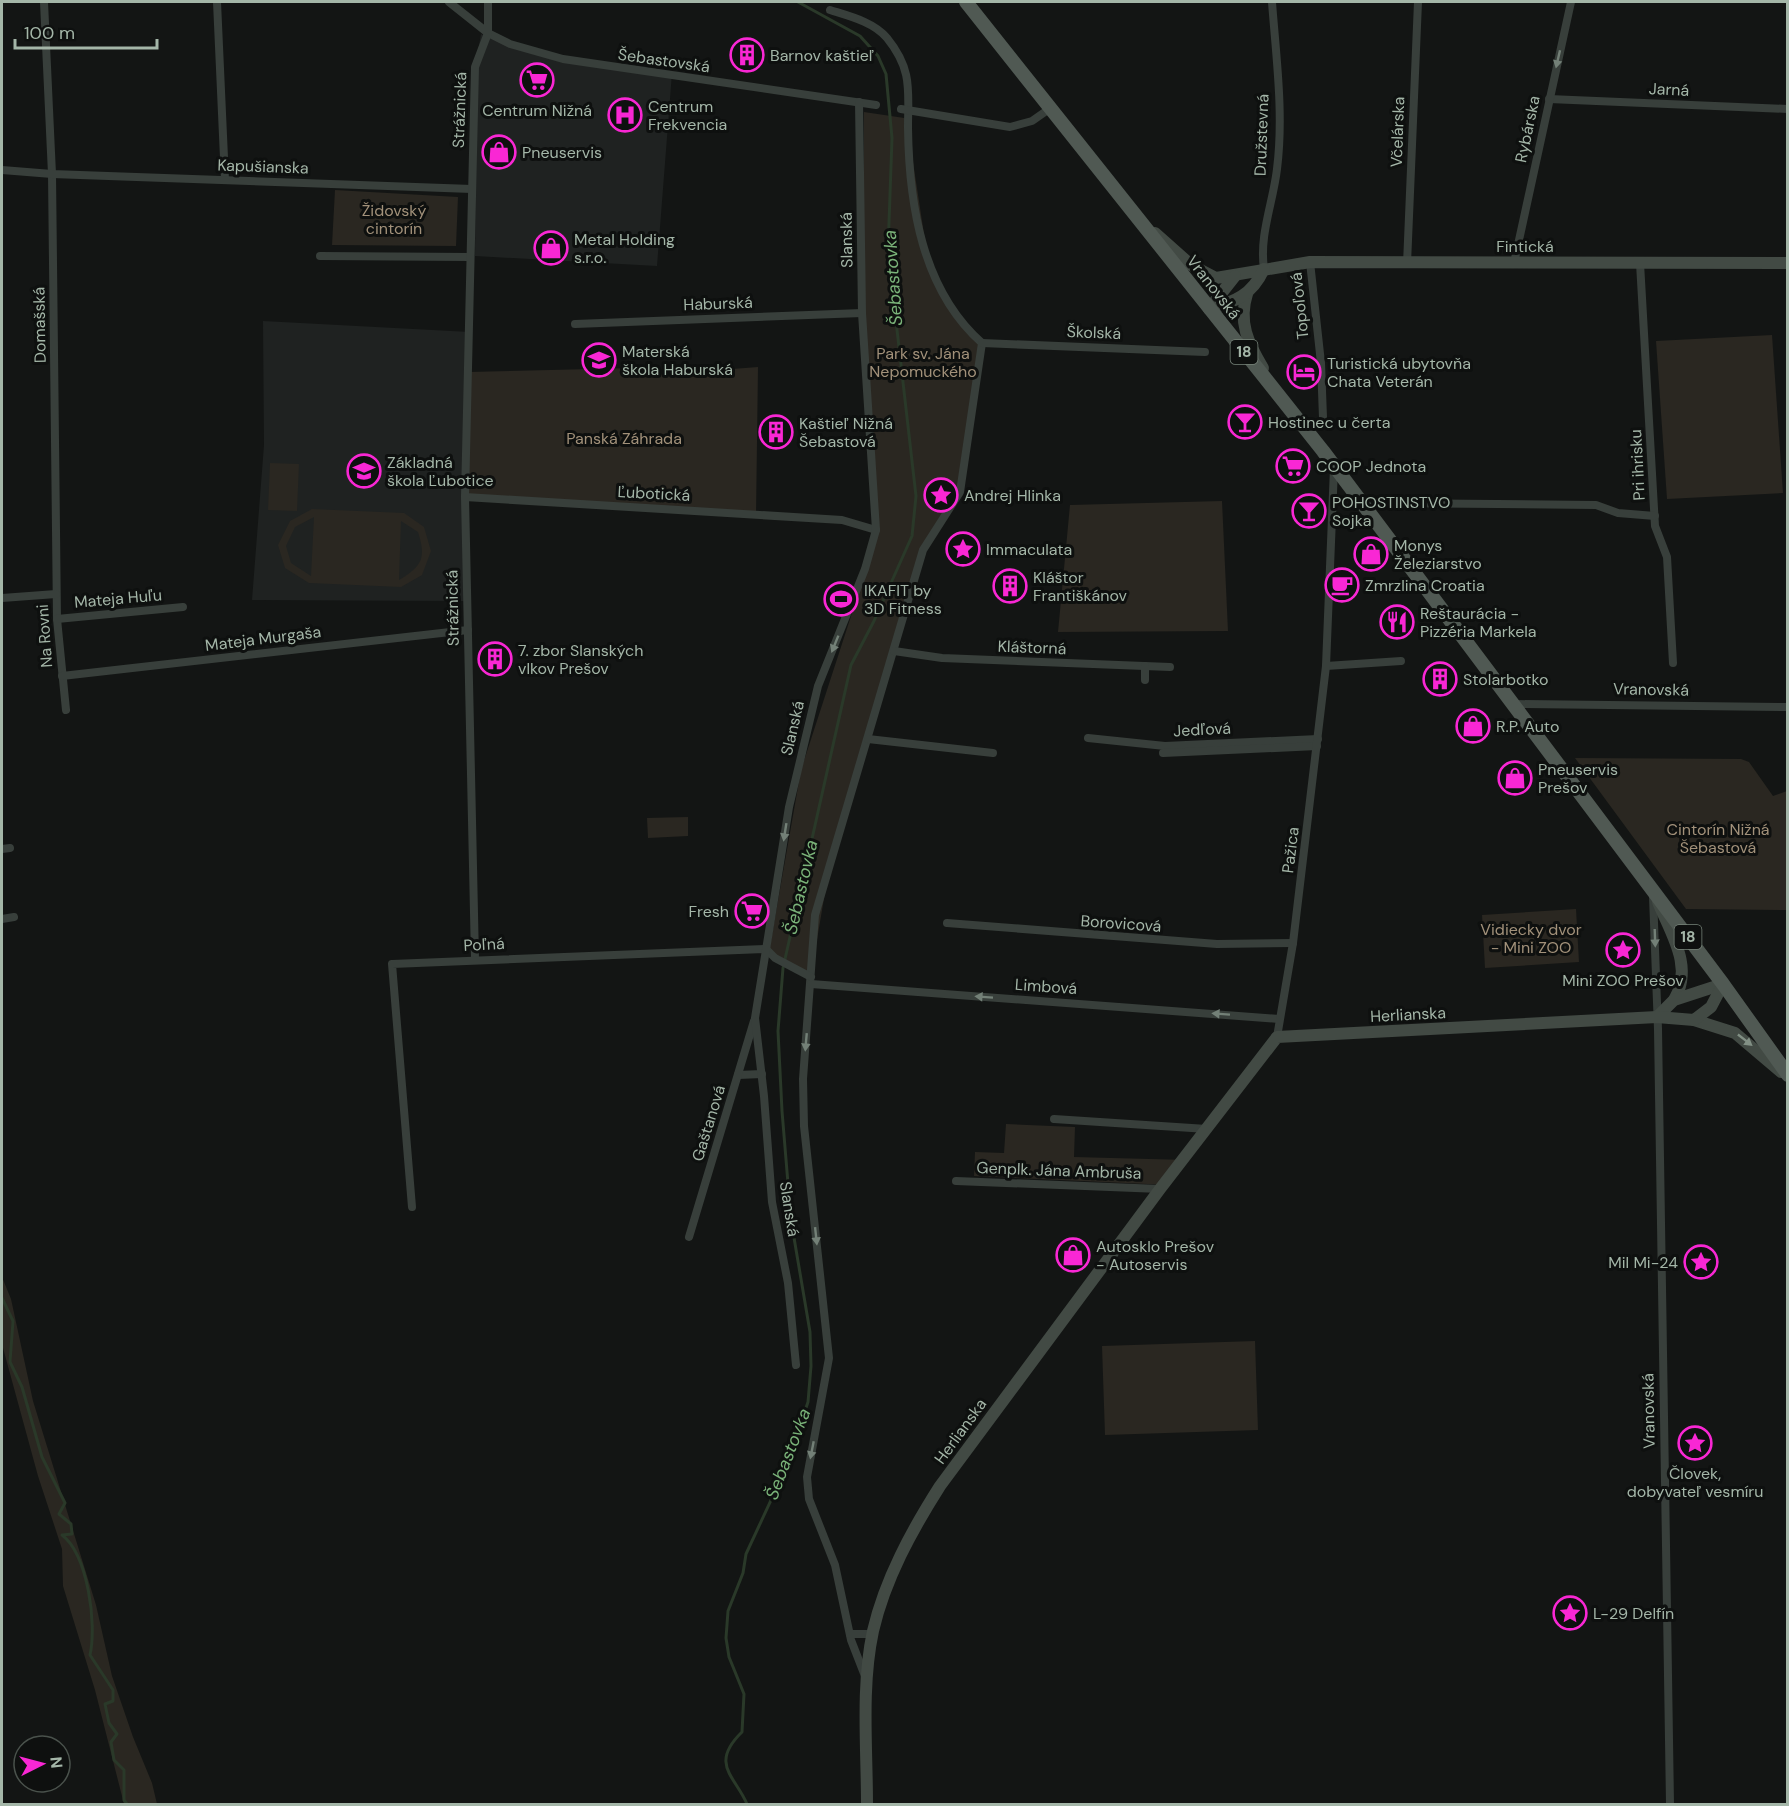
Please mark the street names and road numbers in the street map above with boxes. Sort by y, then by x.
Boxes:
street label: Šebastovská [617,44,711,77]
street label: Strážnická [448,71,471,149]
street label: Jarná [1648,78,1690,101]
street label: Družstevná [1250,94,1273,176]
street label: Rybárska [1510,94,1545,164]
street label: Včelárska [1386,96,1409,168]
street label: Kapušianska [217,154,309,179]
street label: Slanská [836,212,857,268]
street label: Fintická [1496,236,1554,257]
street label: Vranovská [1182,251,1245,324]
street label: Topoľová [1286,271,1313,340]
street label: Domašská [28,287,51,363]
street label: Haburská [683,292,753,315]
street label: Školská [1066,321,1122,344]
road number: 18 [1230,340,1258,364]
street label: Pri ihrisku [1625,429,1650,501]
street label: Ľubotická [617,481,691,506]
street label: Strážnická [441,570,464,646]
street label: Mateja Huľu [73,584,163,613]
street label: Na Rovni [32,604,57,668]
street label: Mateja Murgaša [204,621,322,656]
street label: Kláštorná [997,636,1067,659]
street label: Vranovská [1613,678,1689,701]
street label: Slanská [776,699,809,758]
street label: Jedľová [1173,717,1231,741]
street label: Pažica [1277,826,1304,874]
street label: Borovicová [1080,910,1162,937]
road number: 18 [1674,925,1702,949]
street label: Poľná [463,933,505,956]
street label: Limbová [1014,974,1078,999]
street label: Herlianska [1370,1002,1446,1027]
street label: Gaštanová [687,1083,730,1164]
street label: Genplk. Jána Ambruša [976,1157,1142,1184]
street label: Slanská [775,1180,804,1238]
street label: Vranovská [1637,1373,1660,1449]
street label: Herlianska [930,1394,991,1468]

